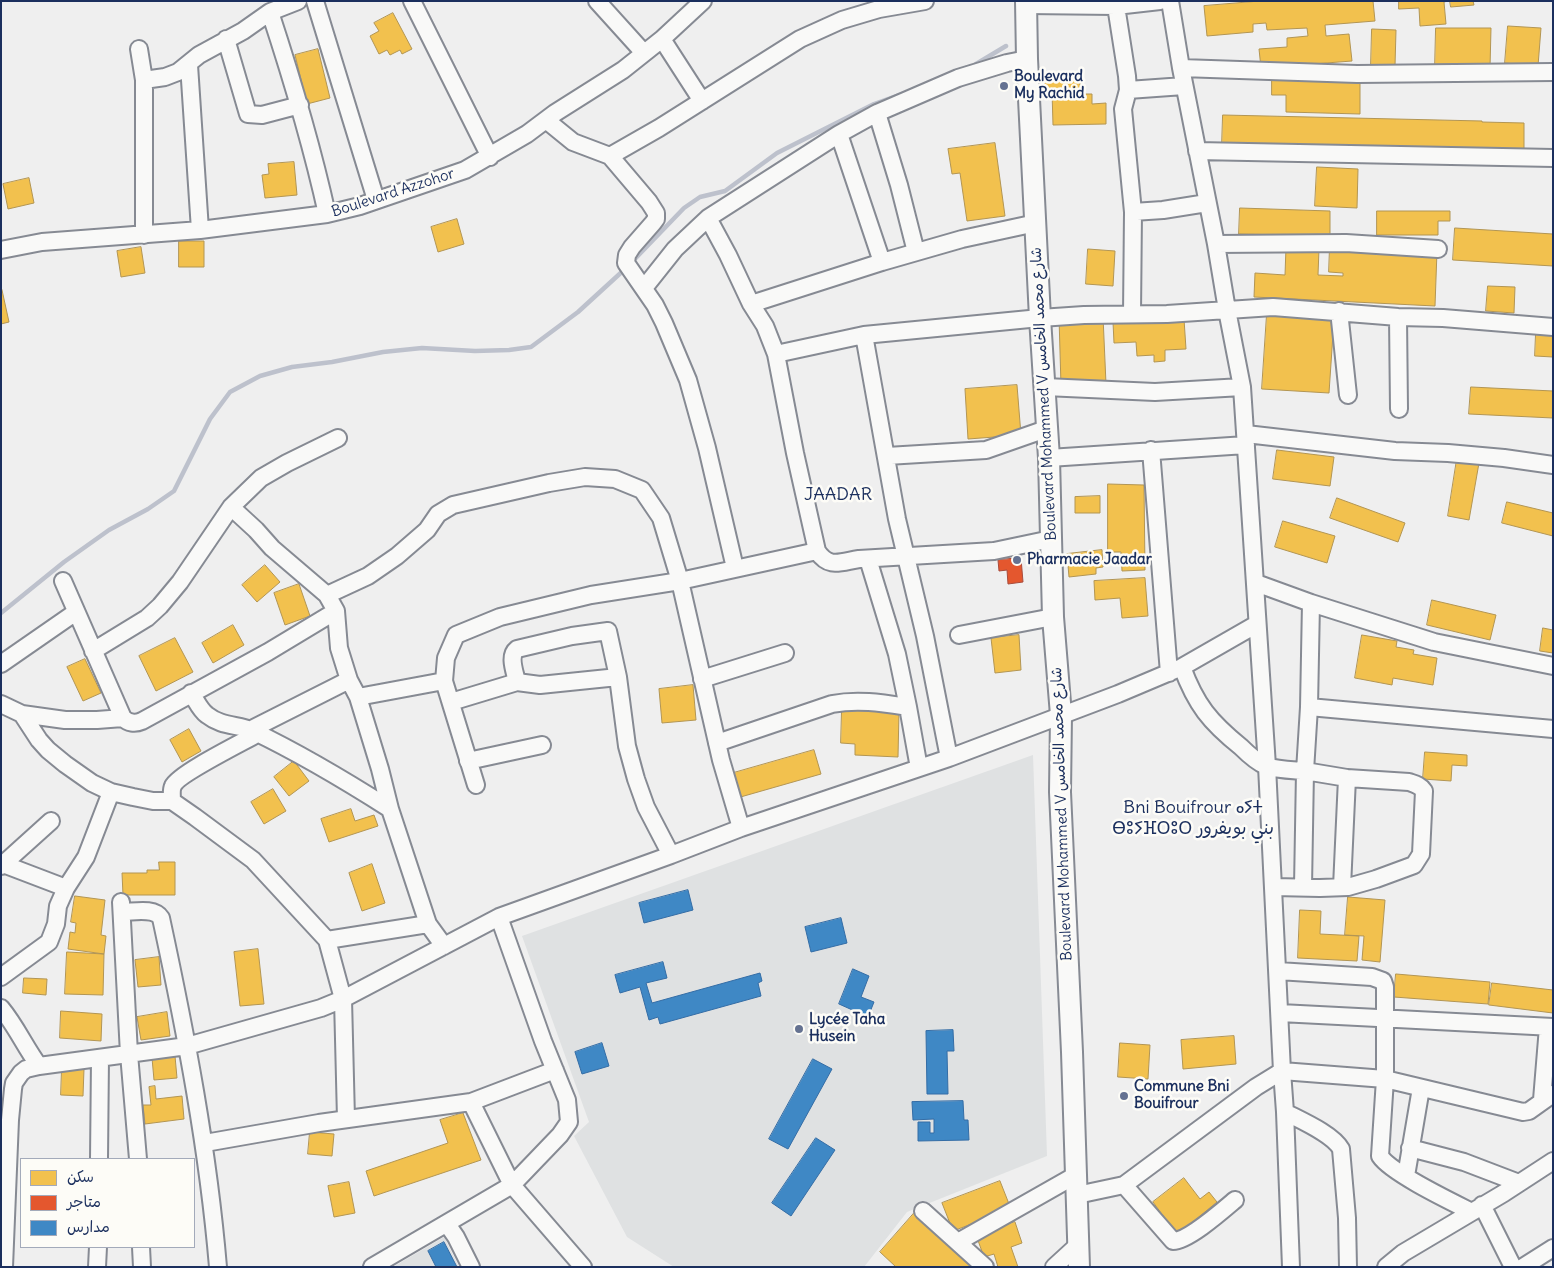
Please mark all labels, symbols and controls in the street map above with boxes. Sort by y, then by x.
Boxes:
place label: Boulevard My Rachid [1014,68,1085,103]
marker: Boulevard My Rachid [998,80,1010,92]
street label: Boulevard Azzohor [329,165,457,221]
street label: Boulevard Mohammed V شارع محمد الخامس [1027,247,1061,541]
district label: JAADAR [800,484,876,506]
place label: Pharmacie Jaadar [1027,551,1152,569]
marker: Pharmacie Jaadar [1011,554,1023,566]
street label: Boulevard Mohammed V شارع محمد الخامس [1048,667,1076,961]
district label: Bni Bouifrour ⴰⵢⵜ ⴱⵓⵢⴼⵔⵓⵔ بني بويفرور [1112,797,1274,840]
place label: Lycée Taha Husein [809,1011,885,1046]
marker: Lycée Taha Husein [793,1023,805,1035]
place label: Commune Bni Bouifrour [1134,1078,1229,1113]
marker: Commune Bni Bouifrour [1118,1090,1130,1102]
legend [20,1158,195,1248]
text: سكن [67,1167,94,1186]
text: متاجر [67,1192,101,1211]
text: مدارس [67,1217,110,1236]

